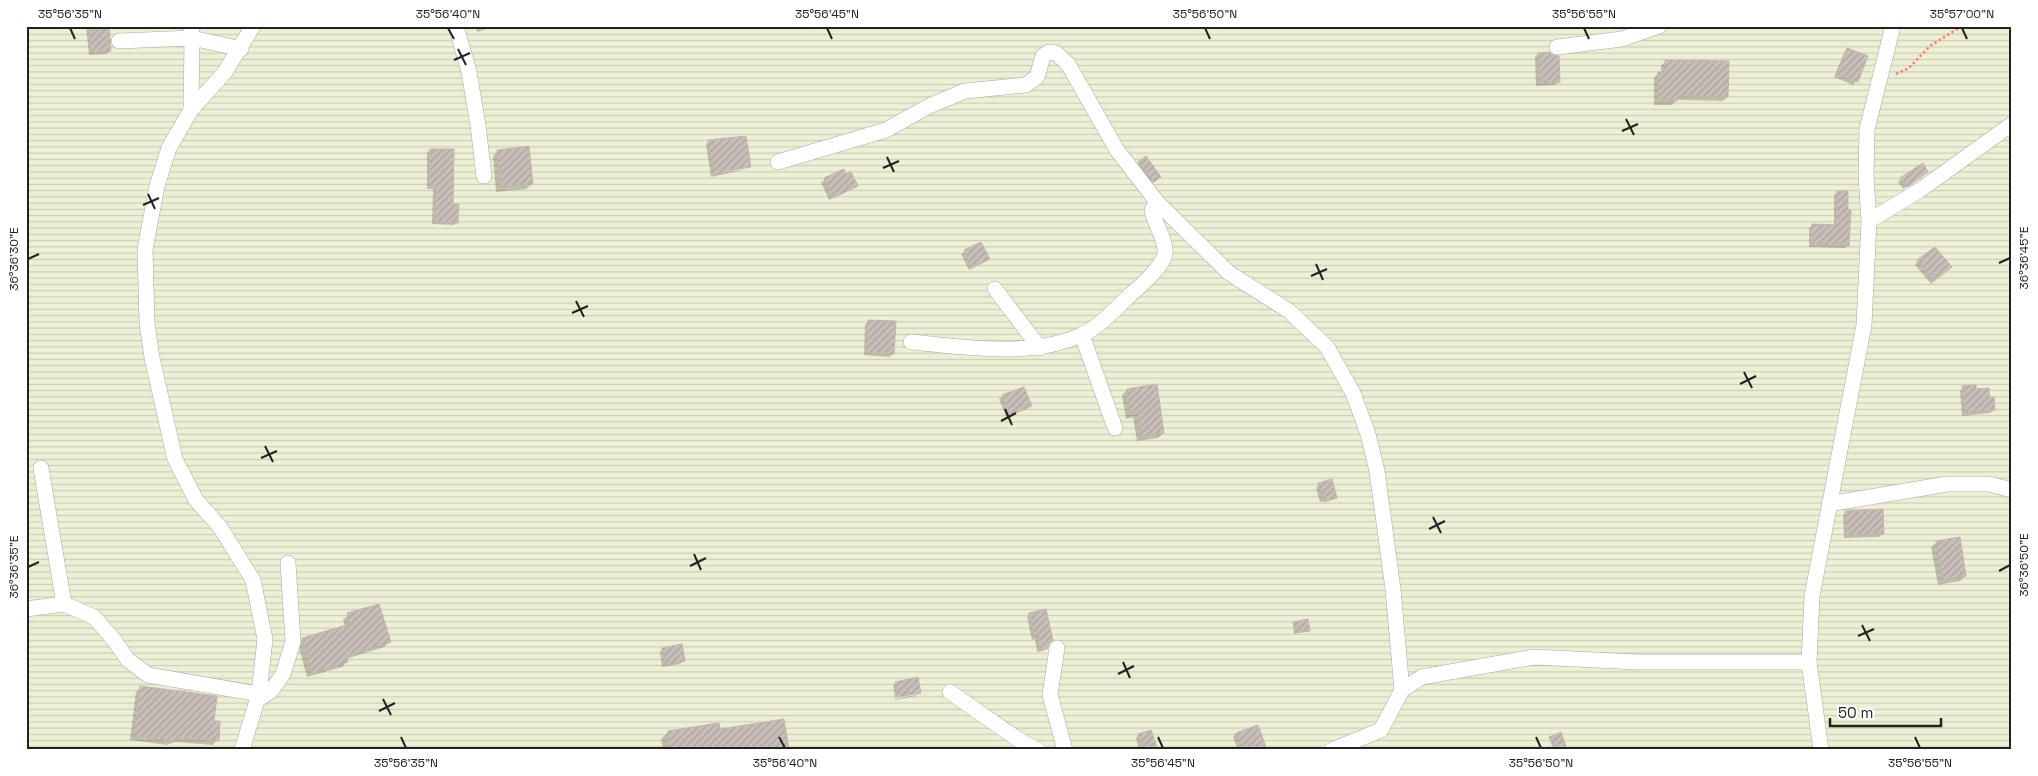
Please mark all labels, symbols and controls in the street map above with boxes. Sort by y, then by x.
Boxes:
text: 35°56'35"N [38,6,102,22]
text: 35°56'40"N [416,6,480,22]
text: 35°56'45"N [795,6,859,22]
text: 35°56'50"N [1173,6,1237,22]
text: 35°56'55"N [1552,6,1616,22]
text: 35°57'00"N [1930,6,1994,22]
text: 36°36'45"E [2016,226,2032,289]
text: 36°36'30"E [6,227,22,291]
text: 36°36'50"E [2016,533,2032,597]
text: 36°36'35"E [6,535,22,599]
scale bar [1830,696,1942,728]
text: 50 m [1838,703,1873,722]
text: 35°56'35"N [374,755,438,771]
text: 35°56'40"N [753,755,817,771]
text: 35°56'45"N [1131,755,1195,771]
text: 35°56'50"N [1509,755,1573,771]
text: 35°56'55"N [1888,755,1952,771]

